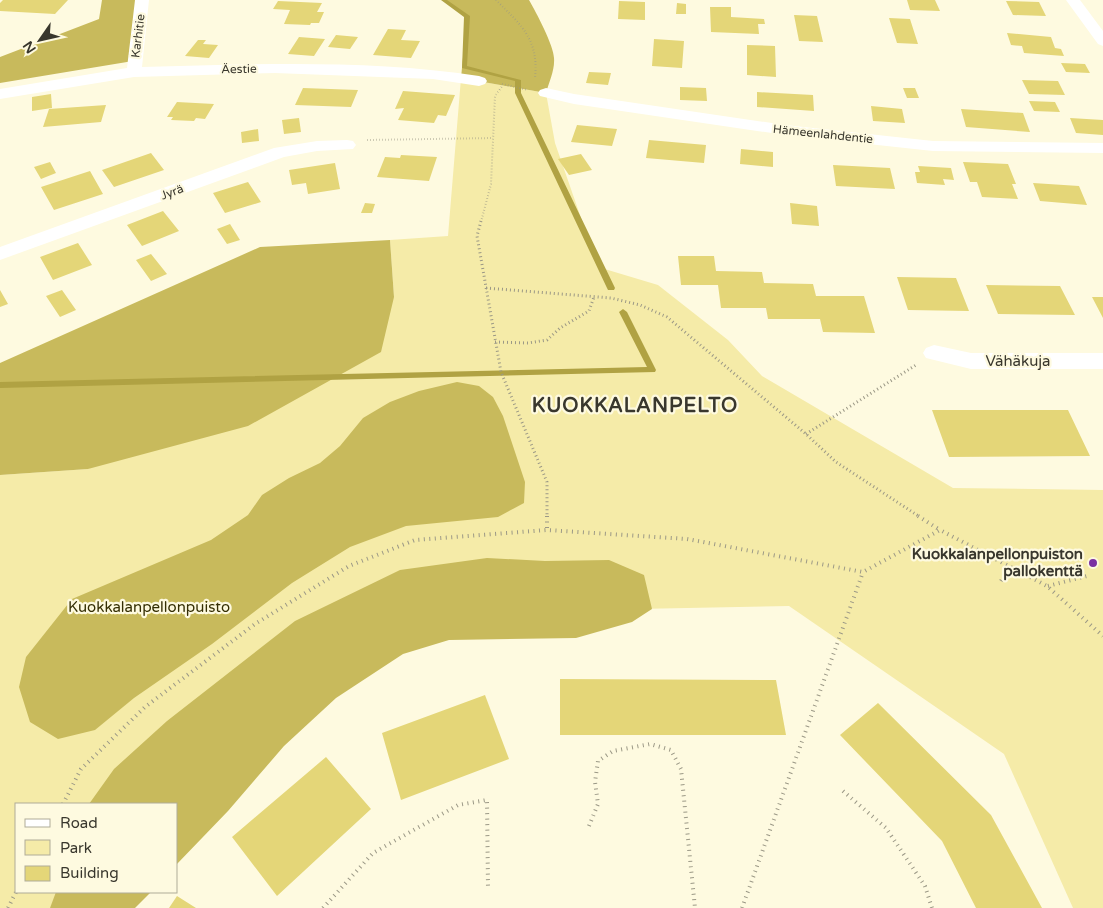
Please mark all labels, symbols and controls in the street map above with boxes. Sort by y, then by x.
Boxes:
street label: Karhitie [128,13,148,59]
north arrow [15,15,65,65]
text: N [19,38,40,56]
street label: Äestie [221,62,257,76]
street label: Hämeenlahdentie [772,122,874,146]
street label: Jyrä [159,181,185,203]
street label: Vähäkuja [985,352,1051,370]
district label: KUOKKALANPELTO [532,394,738,418]
place label: Kuokkalanpellonpuiston pallokenttä [912,545,1083,581]
marker: Kuokkalanpellonpuiston pallokenttä [1087,557,1099,569]
park label: Kuokkalanpellonpuisto [68,598,230,616]
legend [15,803,178,893]
text: Road [60,814,98,832]
text: Park [60,839,92,857]
text: Building [60,864,119,882]

